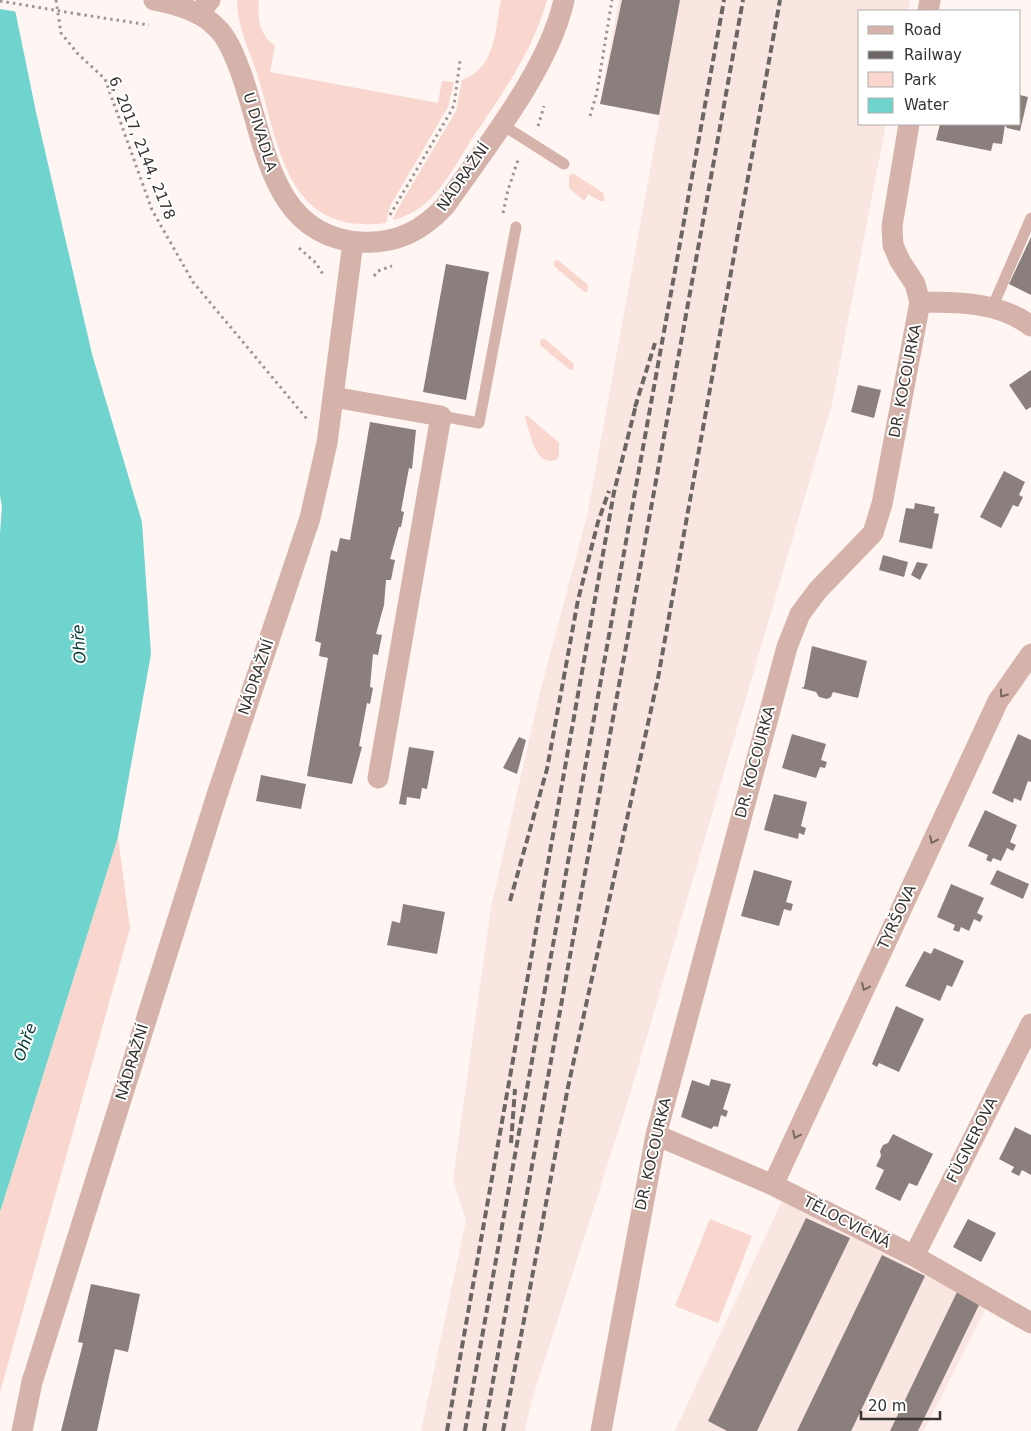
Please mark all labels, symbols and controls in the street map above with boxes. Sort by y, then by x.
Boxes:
legend [858,10,1021,125]
text: Road [904,21,942,39]
text: Railway [904,46,962,64]
text: Park [904,71,937,89]
street label: 6, 2017, 2144, 2178 [105,74,179,222]
street label: U DIVADLA [239,90,281,174]
text: Water [904,96,949,114]
street label: NÁDRAŽNÍ [432,139,493,215]
street label: DR. KOCOURKA [885,322,925,439]
water label: Ohře [68,624,90,664]
street label: NÁDRAŽNÍ [234,636,277,717]
one-way arrow [1000,688,1009,697]
street label: DR. KOCOURKA [731,703,779,820]
one-way arrow [929,835,940,844]
street label: TYRŠOVA [873,881,920,953]
one-way arrow [860,982,871,991]
water label: Ohře [9,1020,41,1064]
street label: NÁDRAŽNÍ [111,1021,152,1102]
street label: FÜGNEROVA [942,1093,1002,1186]
street label: DR. KOCOURKA [631,1095,675,1212]
one-way arrow [792,1130,802,1139]
street label: TĚLOCVIČNÁ [800,1191,895,1252]
scale bar [861,1388,940,1420]
text: 20 m [868,1397,906,1415]

